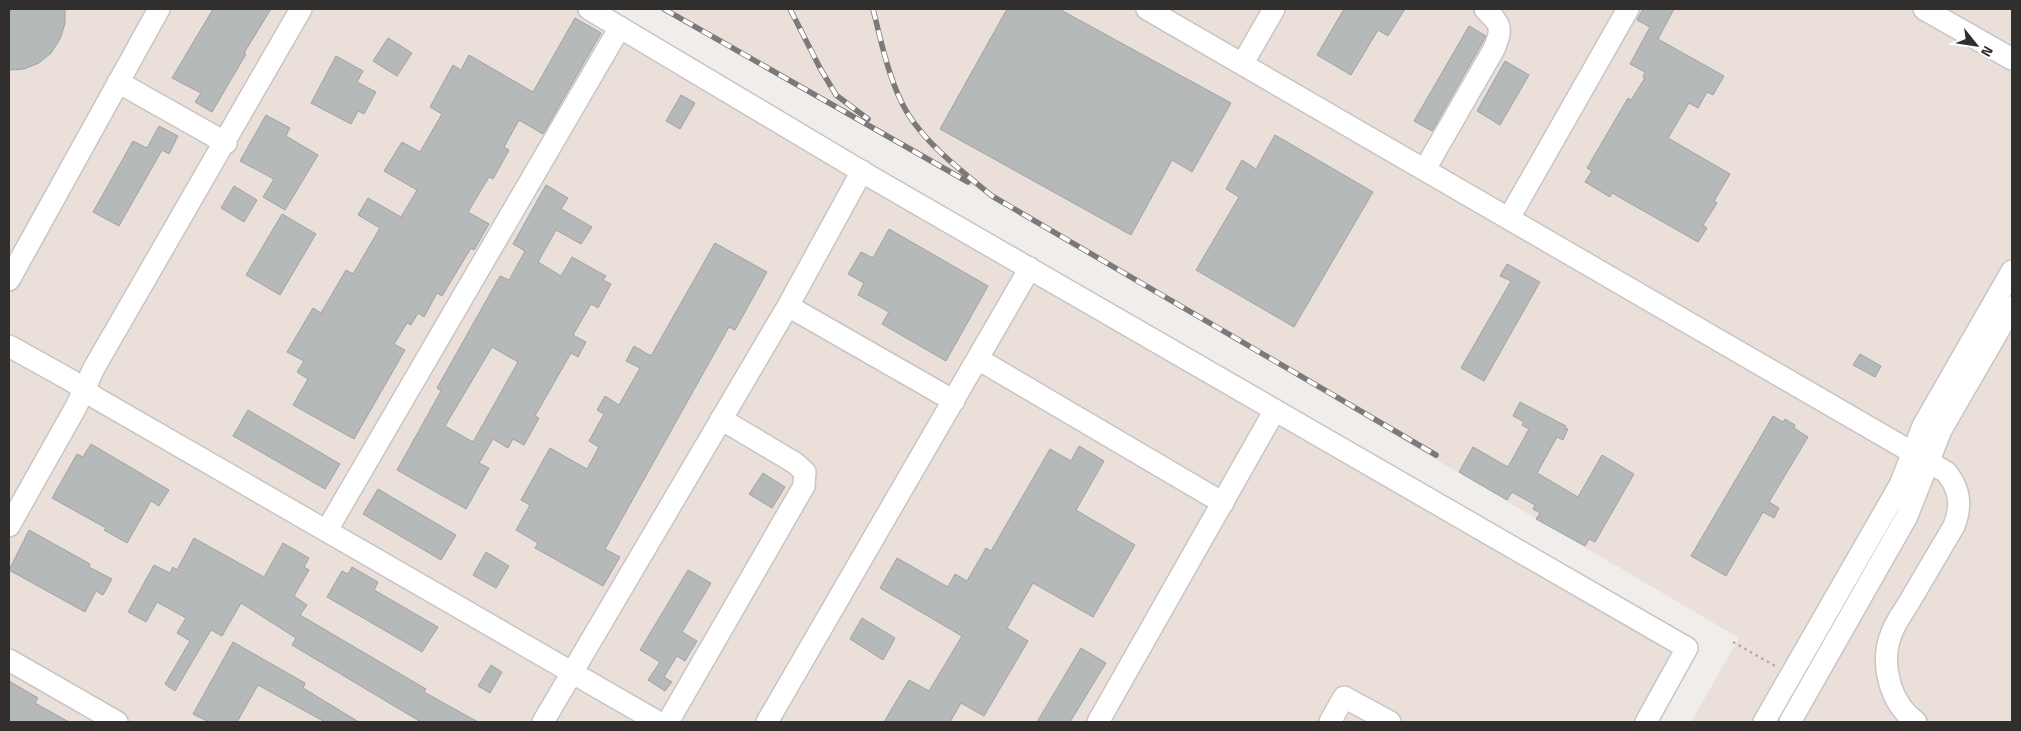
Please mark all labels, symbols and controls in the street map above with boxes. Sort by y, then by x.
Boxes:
north arrow [1951,20,2001,70]
text: N [1976,42,1999,61]

